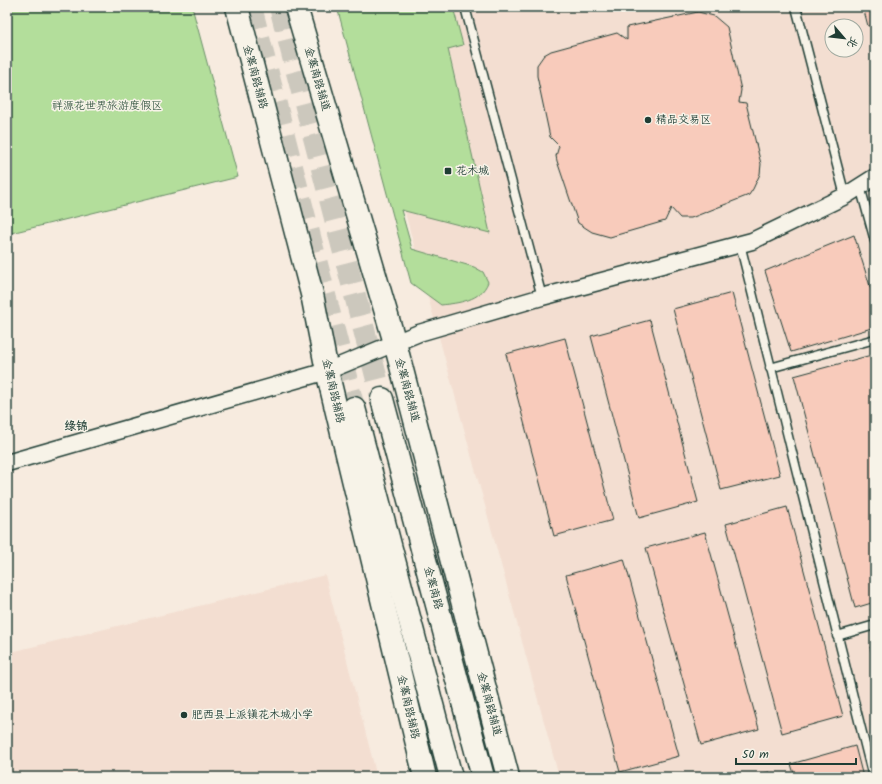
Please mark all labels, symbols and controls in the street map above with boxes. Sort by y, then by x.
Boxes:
north arrow [824,18,864,58]
text: 北 [841,33,862,51]
street label: 金寨南路辅路 [238,43,272,111]
street label: 金寨南路辅道 [299,45,335,113]
park label: 祥源花世界旅游度假区 [52,97,162,115]
place label: 精品交易区 [656,111,711,129]
marker: 精品交易区 [643,115,653,125]
place label: 花木城 [456,162,489,180]
marker: 花木城 [443,166,453,176]
street label: 金寨南路辅道 [390,356,424,424]
street label: 金寨南路辅路 [317,357,349,425]
district label: 绿锦 [64,417,88,436]
street label: 金寨南路 [419,564,447,612]
street label: 金寨南路辅道 [472,670,506,738]
street label: 金寨南路辅路 [392,673,424,741]
place label: 肥西县上派镇花木城小学 [192,706,313,724]
marker: 肥西县上派镇花木城小学 [179,710,189,720]
scale bar [736,740,856,766]
text: 50 m [742,745,769,764]

